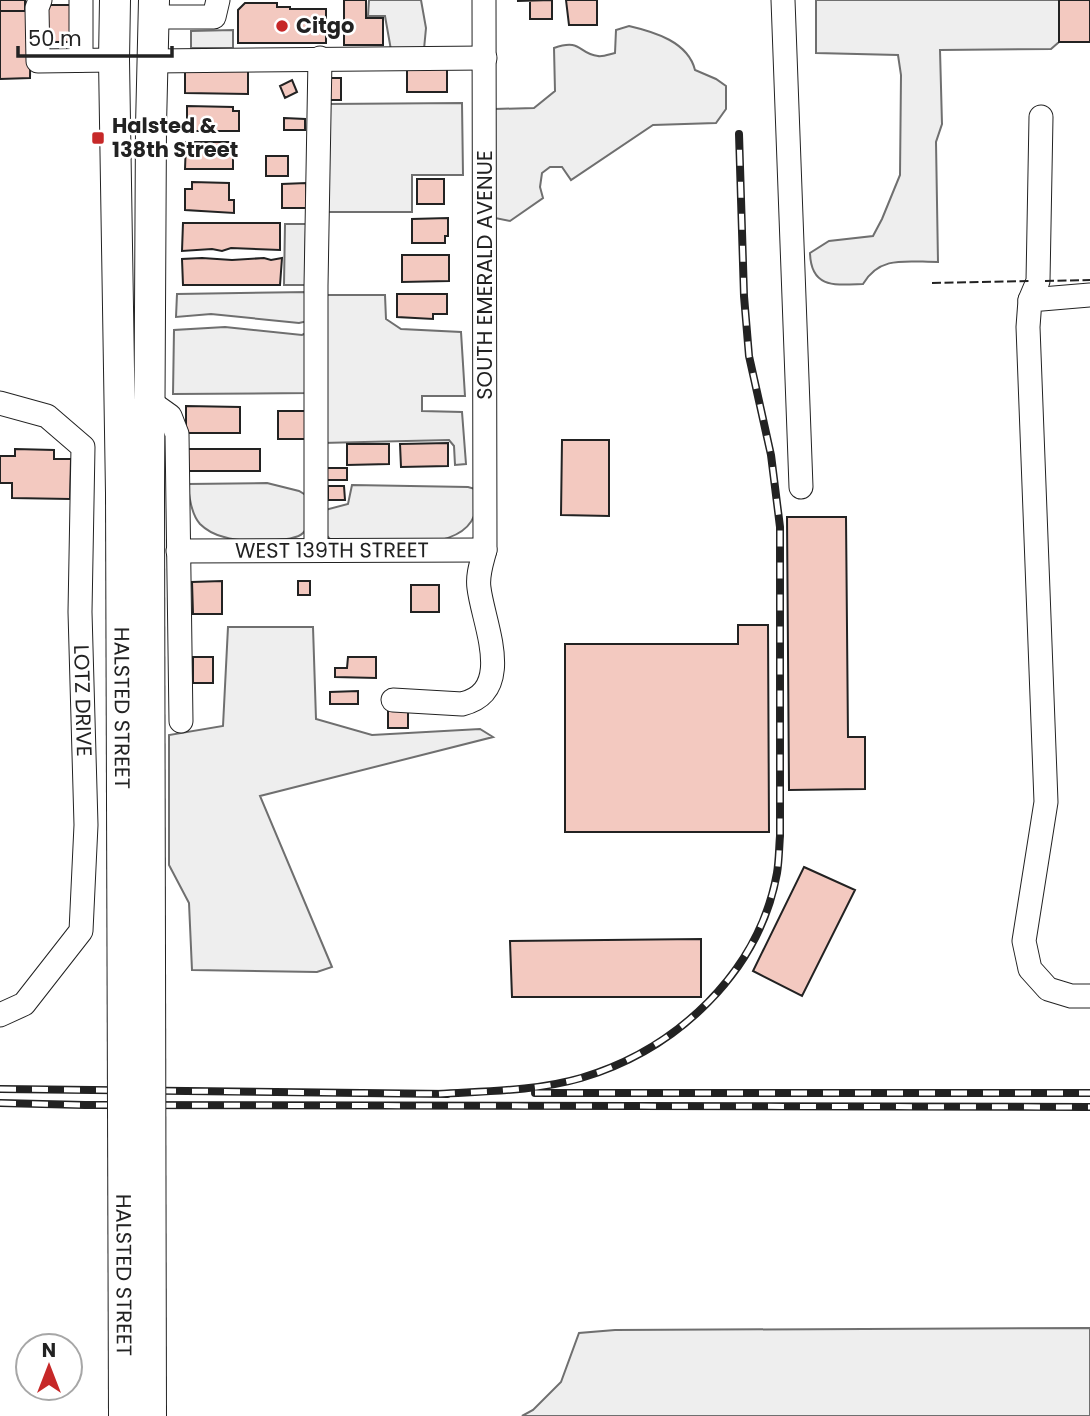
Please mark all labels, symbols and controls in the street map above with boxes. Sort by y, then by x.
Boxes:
place label: Citgo [296,11,354,40]
scale bar [18,14,172,58]
marker: Citgo [274,18,290,34]
text: 50 m [28,24,82,53]
place label: Halsted & 138th Street [112,111,238,164]
marker: Halsted & 138th Street [90,130,106,146]
street label: SOUTH EMERALD AVENUE [470,150,499,400]
street label: WEST 139TH STREET [235,535,429,565]
street label: HALSTED STREET [107,627,137,789]
street label: LOTZ DRIVE [67,644,99,757]
street label: HALSTED STREET [109,1194,139,1356]
north arrow [14,1332,84,1402]
text: N [42,1337,56,1364]

